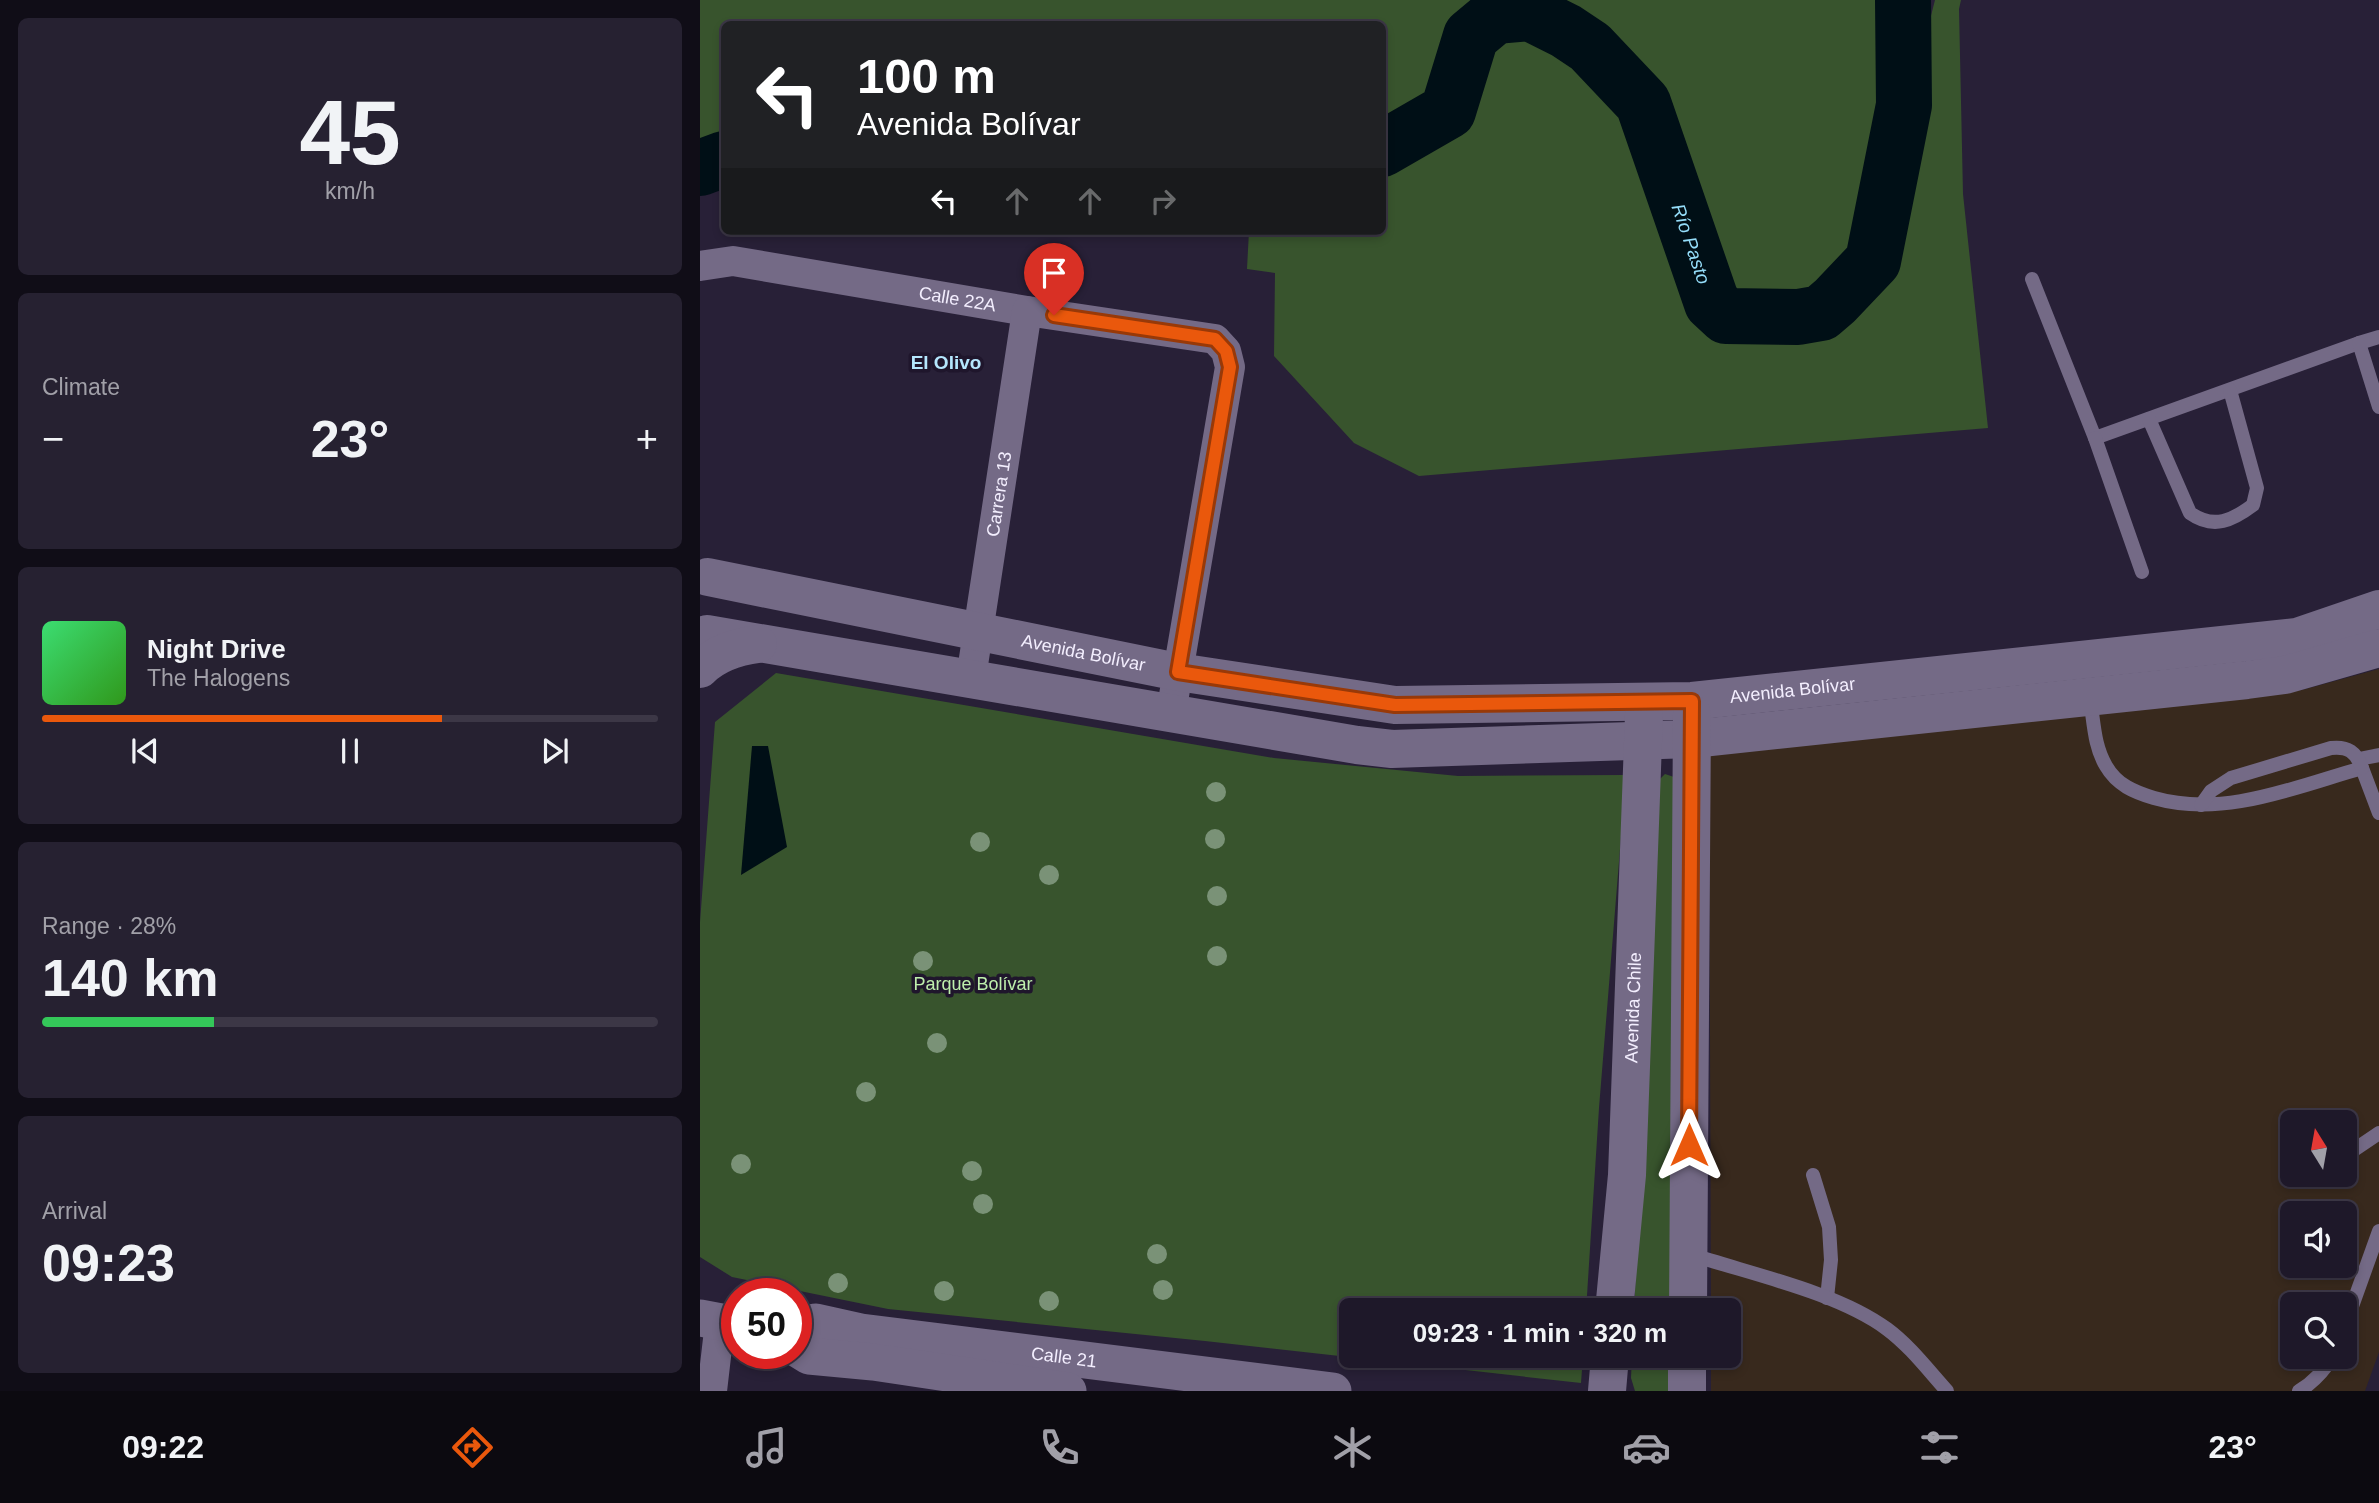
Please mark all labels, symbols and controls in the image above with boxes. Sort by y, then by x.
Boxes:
icon: left [742,49,833,140]
text: 100 m [857,49,996,103]
text: 45 [299,82,401,183]
text: Avenida Bolívar [857,106,1081,142]
text: km/h [325,178,375,204]
icon: left [925,182,963,220]
icon: ahead [998,182,1036,220]
icon: ahead [1071,182,1109,220]
icon: right [1144,182,1182,220]
water label: Río Pasto [1668,201,1715,287]
pin [1024,243,1084,315]
icon: arrive [1035,254,1073,292]
street label: Calle 22A [917,283,998,316]
district label: El Olivo [911,352,981,373]
text: Climate [42,374,120,400]
text: 23° [311,410,389,468]
text: − [42,418,64,460]
text: + [636,418,658,460]
street label: Carrera 13 [983,450,1015,538]
street label: Avenida Bolívar [1020,631,1147,675]
text: Night Drive [147,634,286,664]
text: The Halogens [147,665,290,691]
street label: Avenida Bolívar [1729,674,1856,707]
icon: previous [126,732,164,770]
icon: pause [331,732,369,770]
icon: next [536,732,574,770]
text: Range · 28% [42,913,176,939]
text: 140 km [42,949,218,1007]
street label: Avenida Chile [1621,952,1645,1063]
park label: Parque Bolívar [913,974,1033,994]
position arrow [1652,1108,1726,1182]
north arrow [2280,1110,2357,1186]
map controls [2280,1110,2357,1369]
text: Arrival [42,1198,107,1224]
button: sound [2280,1201,2357,1278]
text: 09:23 [42,1234,175,1292]
speed limit sign: 50 [721,1278,812,1369]
button: search [2280,1292,2357,1369]
text: 09:23 · 1 min · 320 m [1413,1318,1667,1348]
street label: Calle 21 [1030,1343,1098,1371]
icon: directions [448,1423,497,1472]
icon: music [742,1423,791,1472]
icon: phone [1035,1423,1084,1472]
icon: climate [1328,1423,1377,1472]
icon: car [1622,1423,1671,1472]
icon: filters [1915,1423,1964,1472]
text: 09:22 [122,1429,204,1465]
text: 23° [2208,1429,2257,1465]

